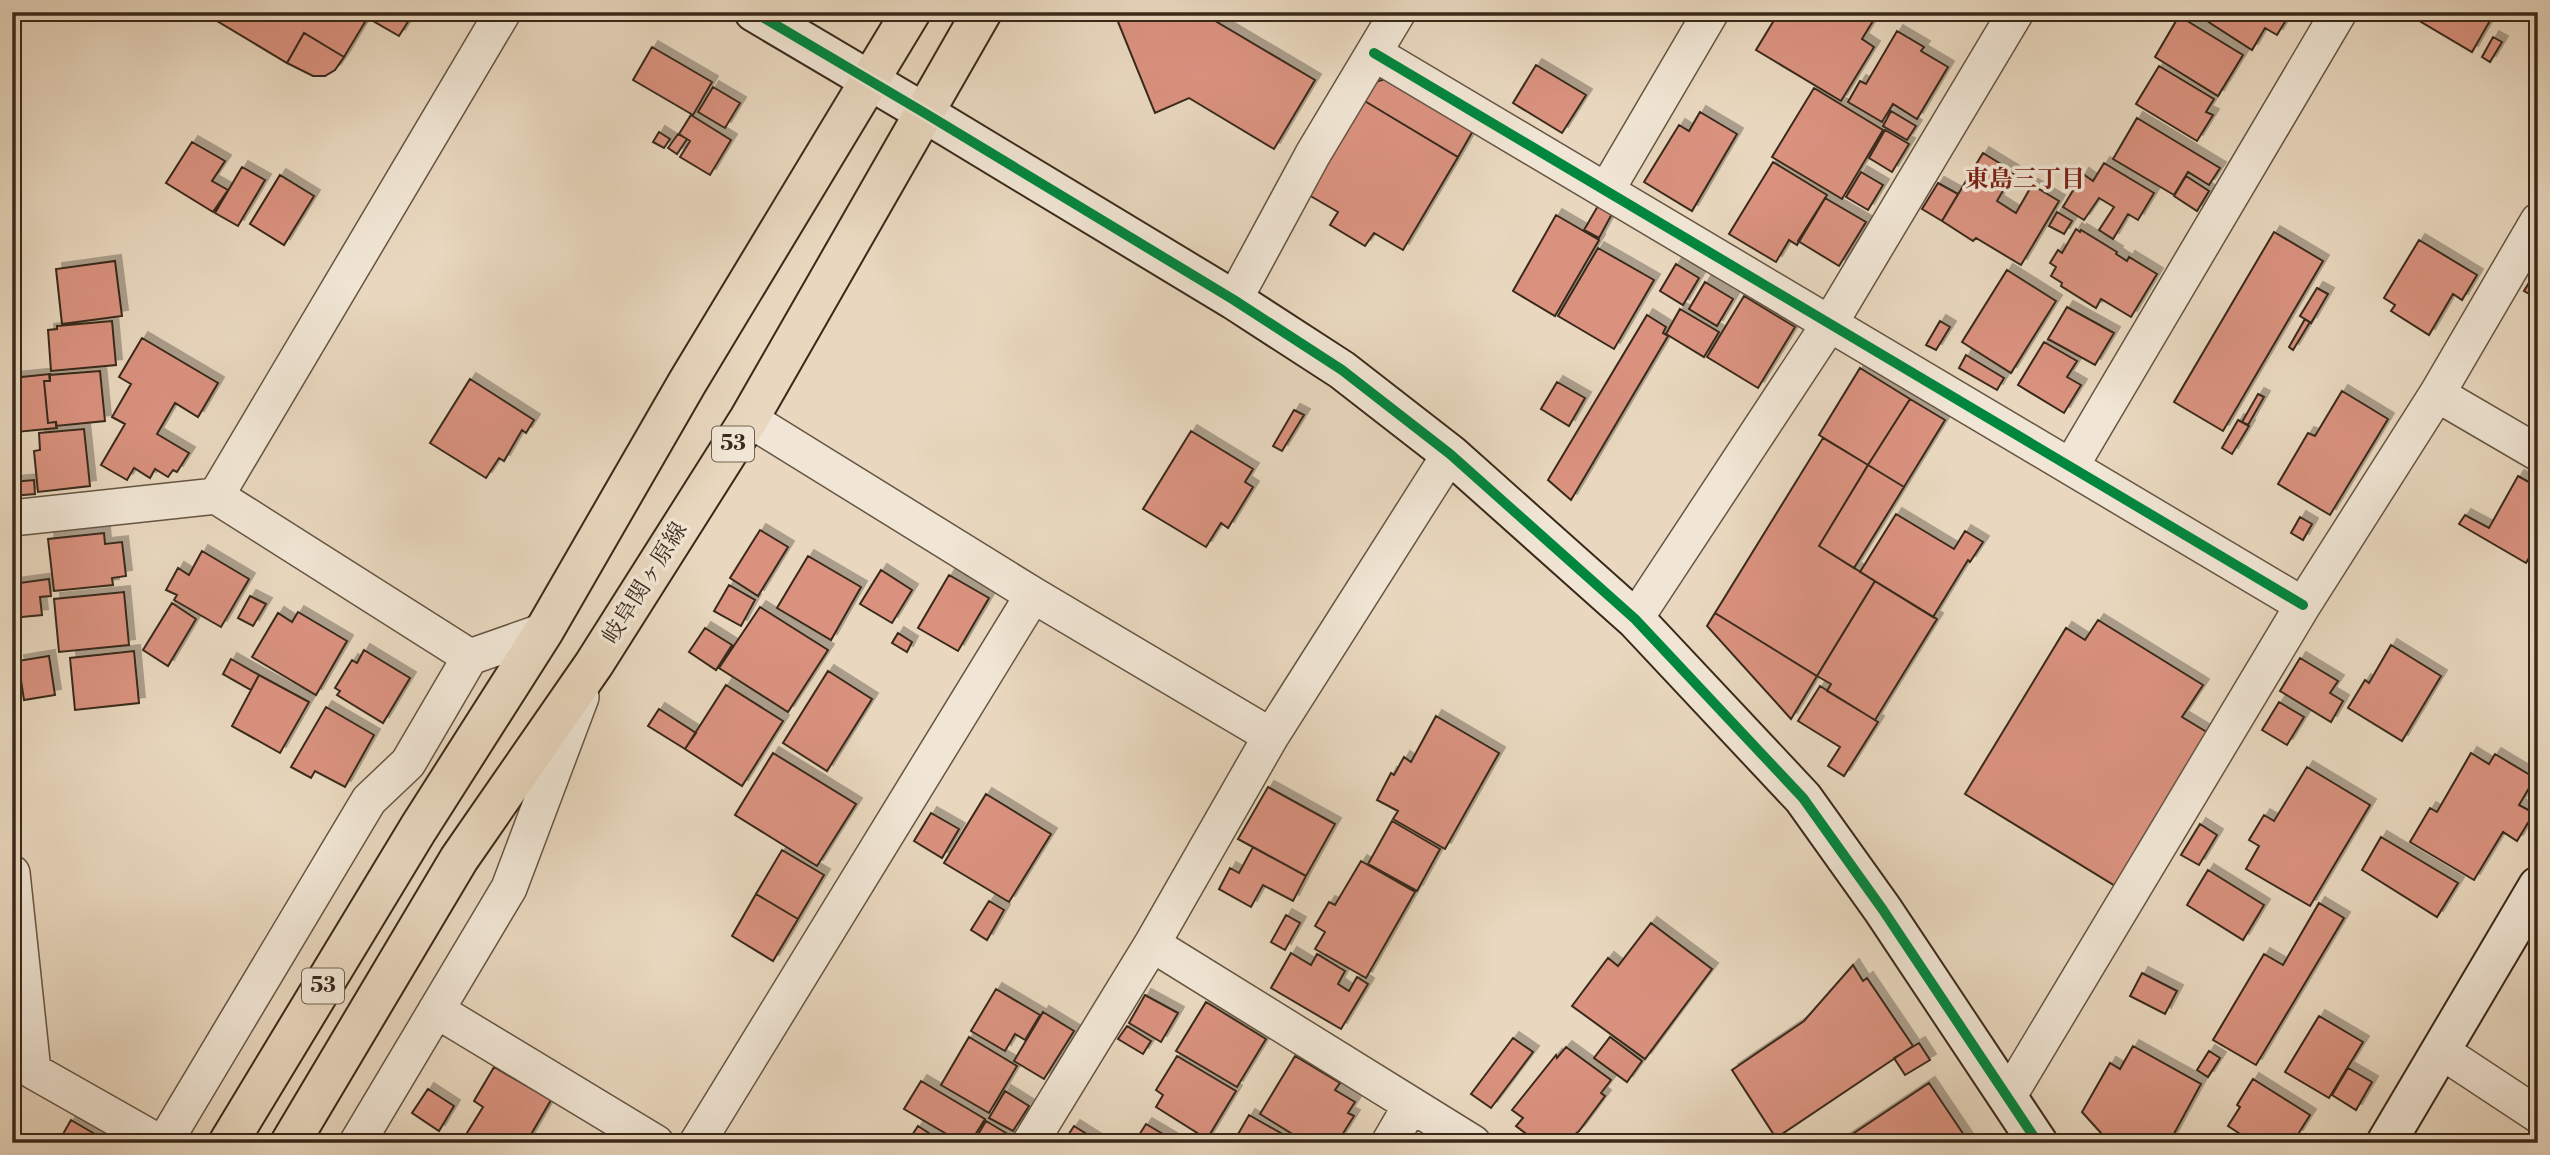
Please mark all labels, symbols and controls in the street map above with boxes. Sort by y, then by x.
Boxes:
district label: 東島三丁目 [1965,165,2085,195]
road number: 53 [712,426,754,462]
street label: 岐阜関ヶ原線 [597,517,693,649]
road number: 53 [302,968,344,1004]

